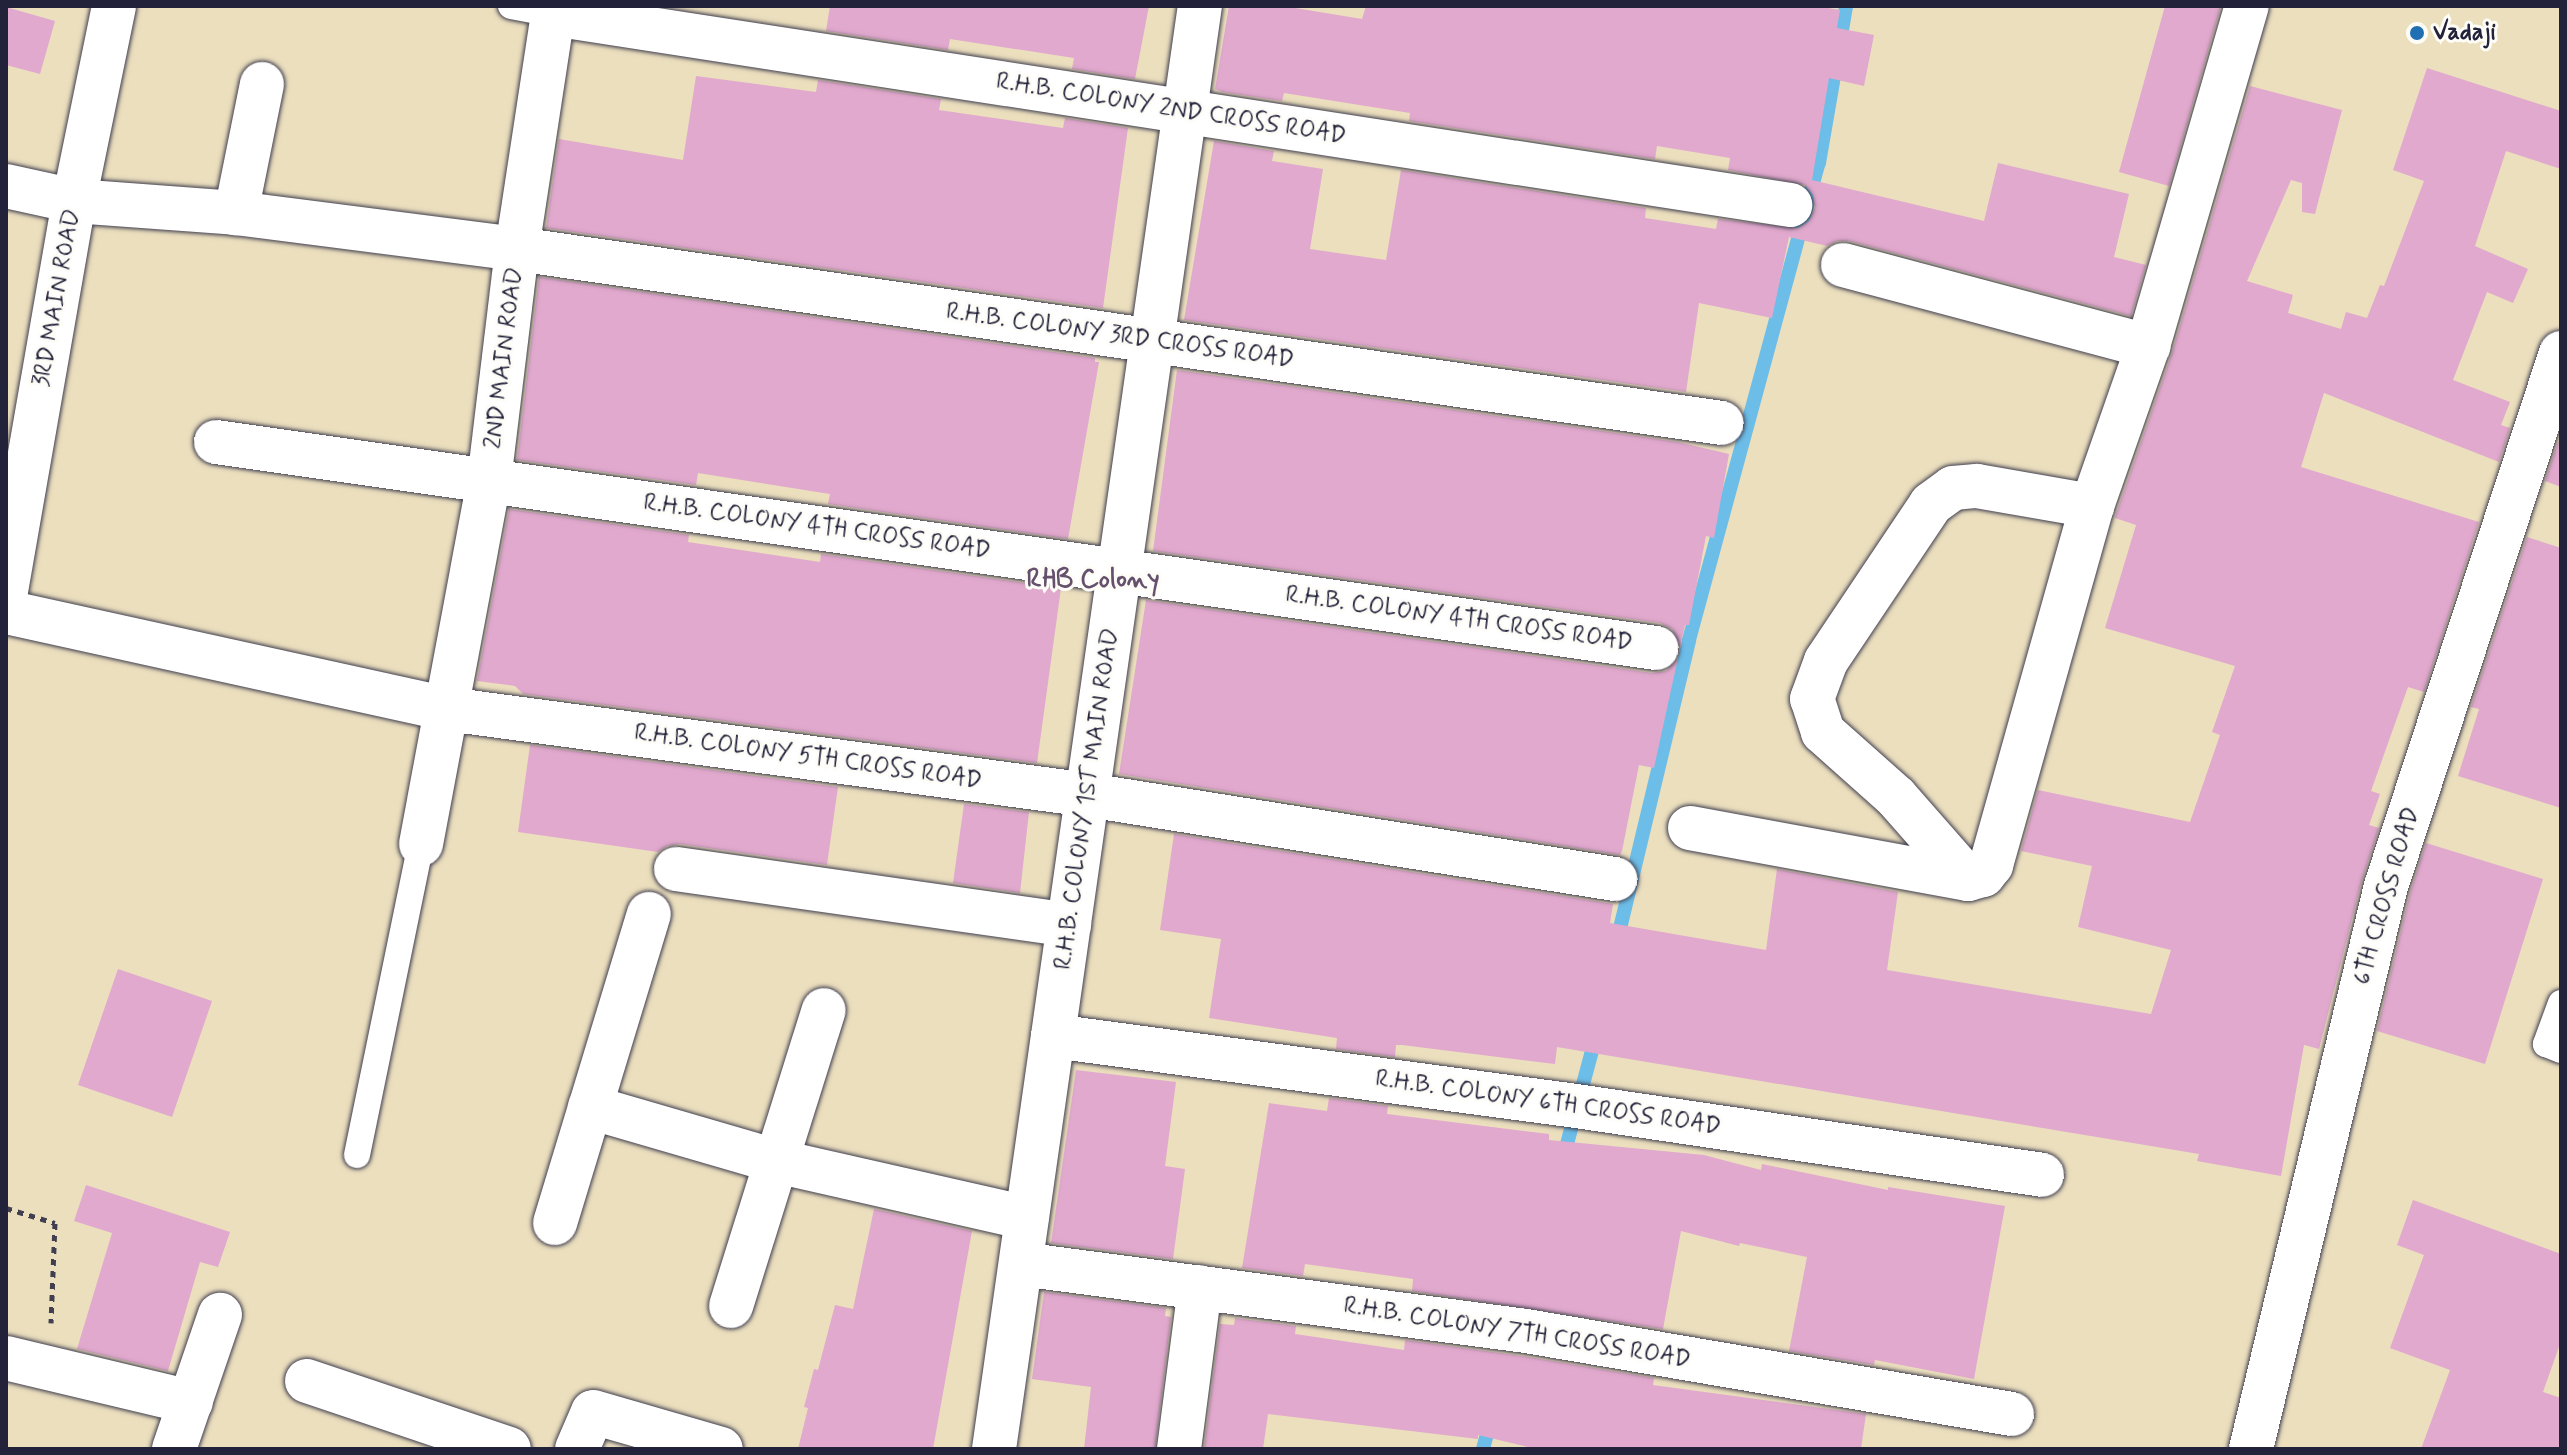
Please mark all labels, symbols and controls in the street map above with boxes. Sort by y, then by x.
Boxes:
place label: Vadaji [2433,19,2496,47]
marker: Vadaji [2408,24,2426,42]
street label: R.H.B. COLONY 2ND CROSS ROAD [993,67,1349,151]
street label: 3RD MAIN ROAD [27,206,87,390]
street label: 2ND MAIN ROAD [478,265,530,451]
street label: R.H.B. COLONY 3RD CROSS ROAD [944,297,1296,375]
street label: R.H.B. COLONY 4TH CROSS ROAD [641,488,993,566]
district label: RHB Colony [1027,565,1159,597]
street label: R.H.B. COLONY 4TH CROSS ROAD [1283,580,1635,658]
street label: R.H.B. COLONY 1ST MAIN ROAD [1049,626,1125,972]
street label: R.H.B. COLONY 5TH CROSS ROAD [632,718,984,796]
street label: 6TH CROSS ROAD [2348,803,2426,989]
street label: R.H.B. COLONY 6TH CROSS ROAD [1373,1064,1723,1142]
street label: R.H.B. COLONY 7TH CROSS ROAD [1341,1291,1693,1375]

